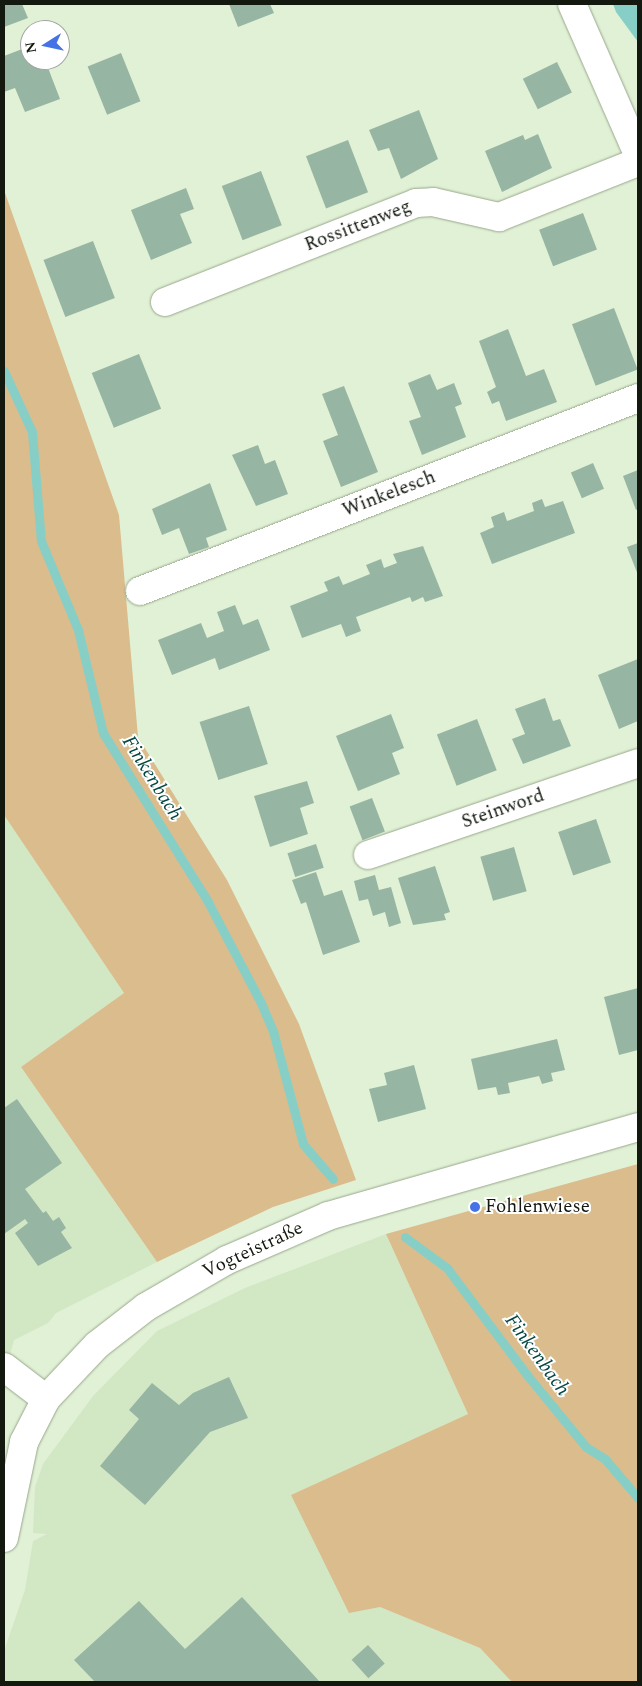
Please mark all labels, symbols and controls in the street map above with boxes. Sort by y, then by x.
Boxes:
north arrow [20,20,70,70]
text: N [19,40,42,55]
street label: Rossittenweg [301,195,415,257]
street label: Winkelesch [339,466,439,522]
water label: Finkenbach [117,731,187,825]
street label: Steinword [459,784,547,834]
place label: Fohlenwiese [485,1196,590,1218]
marker: Fohlenwiese [469,1201,481,1213]
street label: Vogteistraße [199,1217,307,1283]
water label: Finkenbach [499,1309,575,1401]

